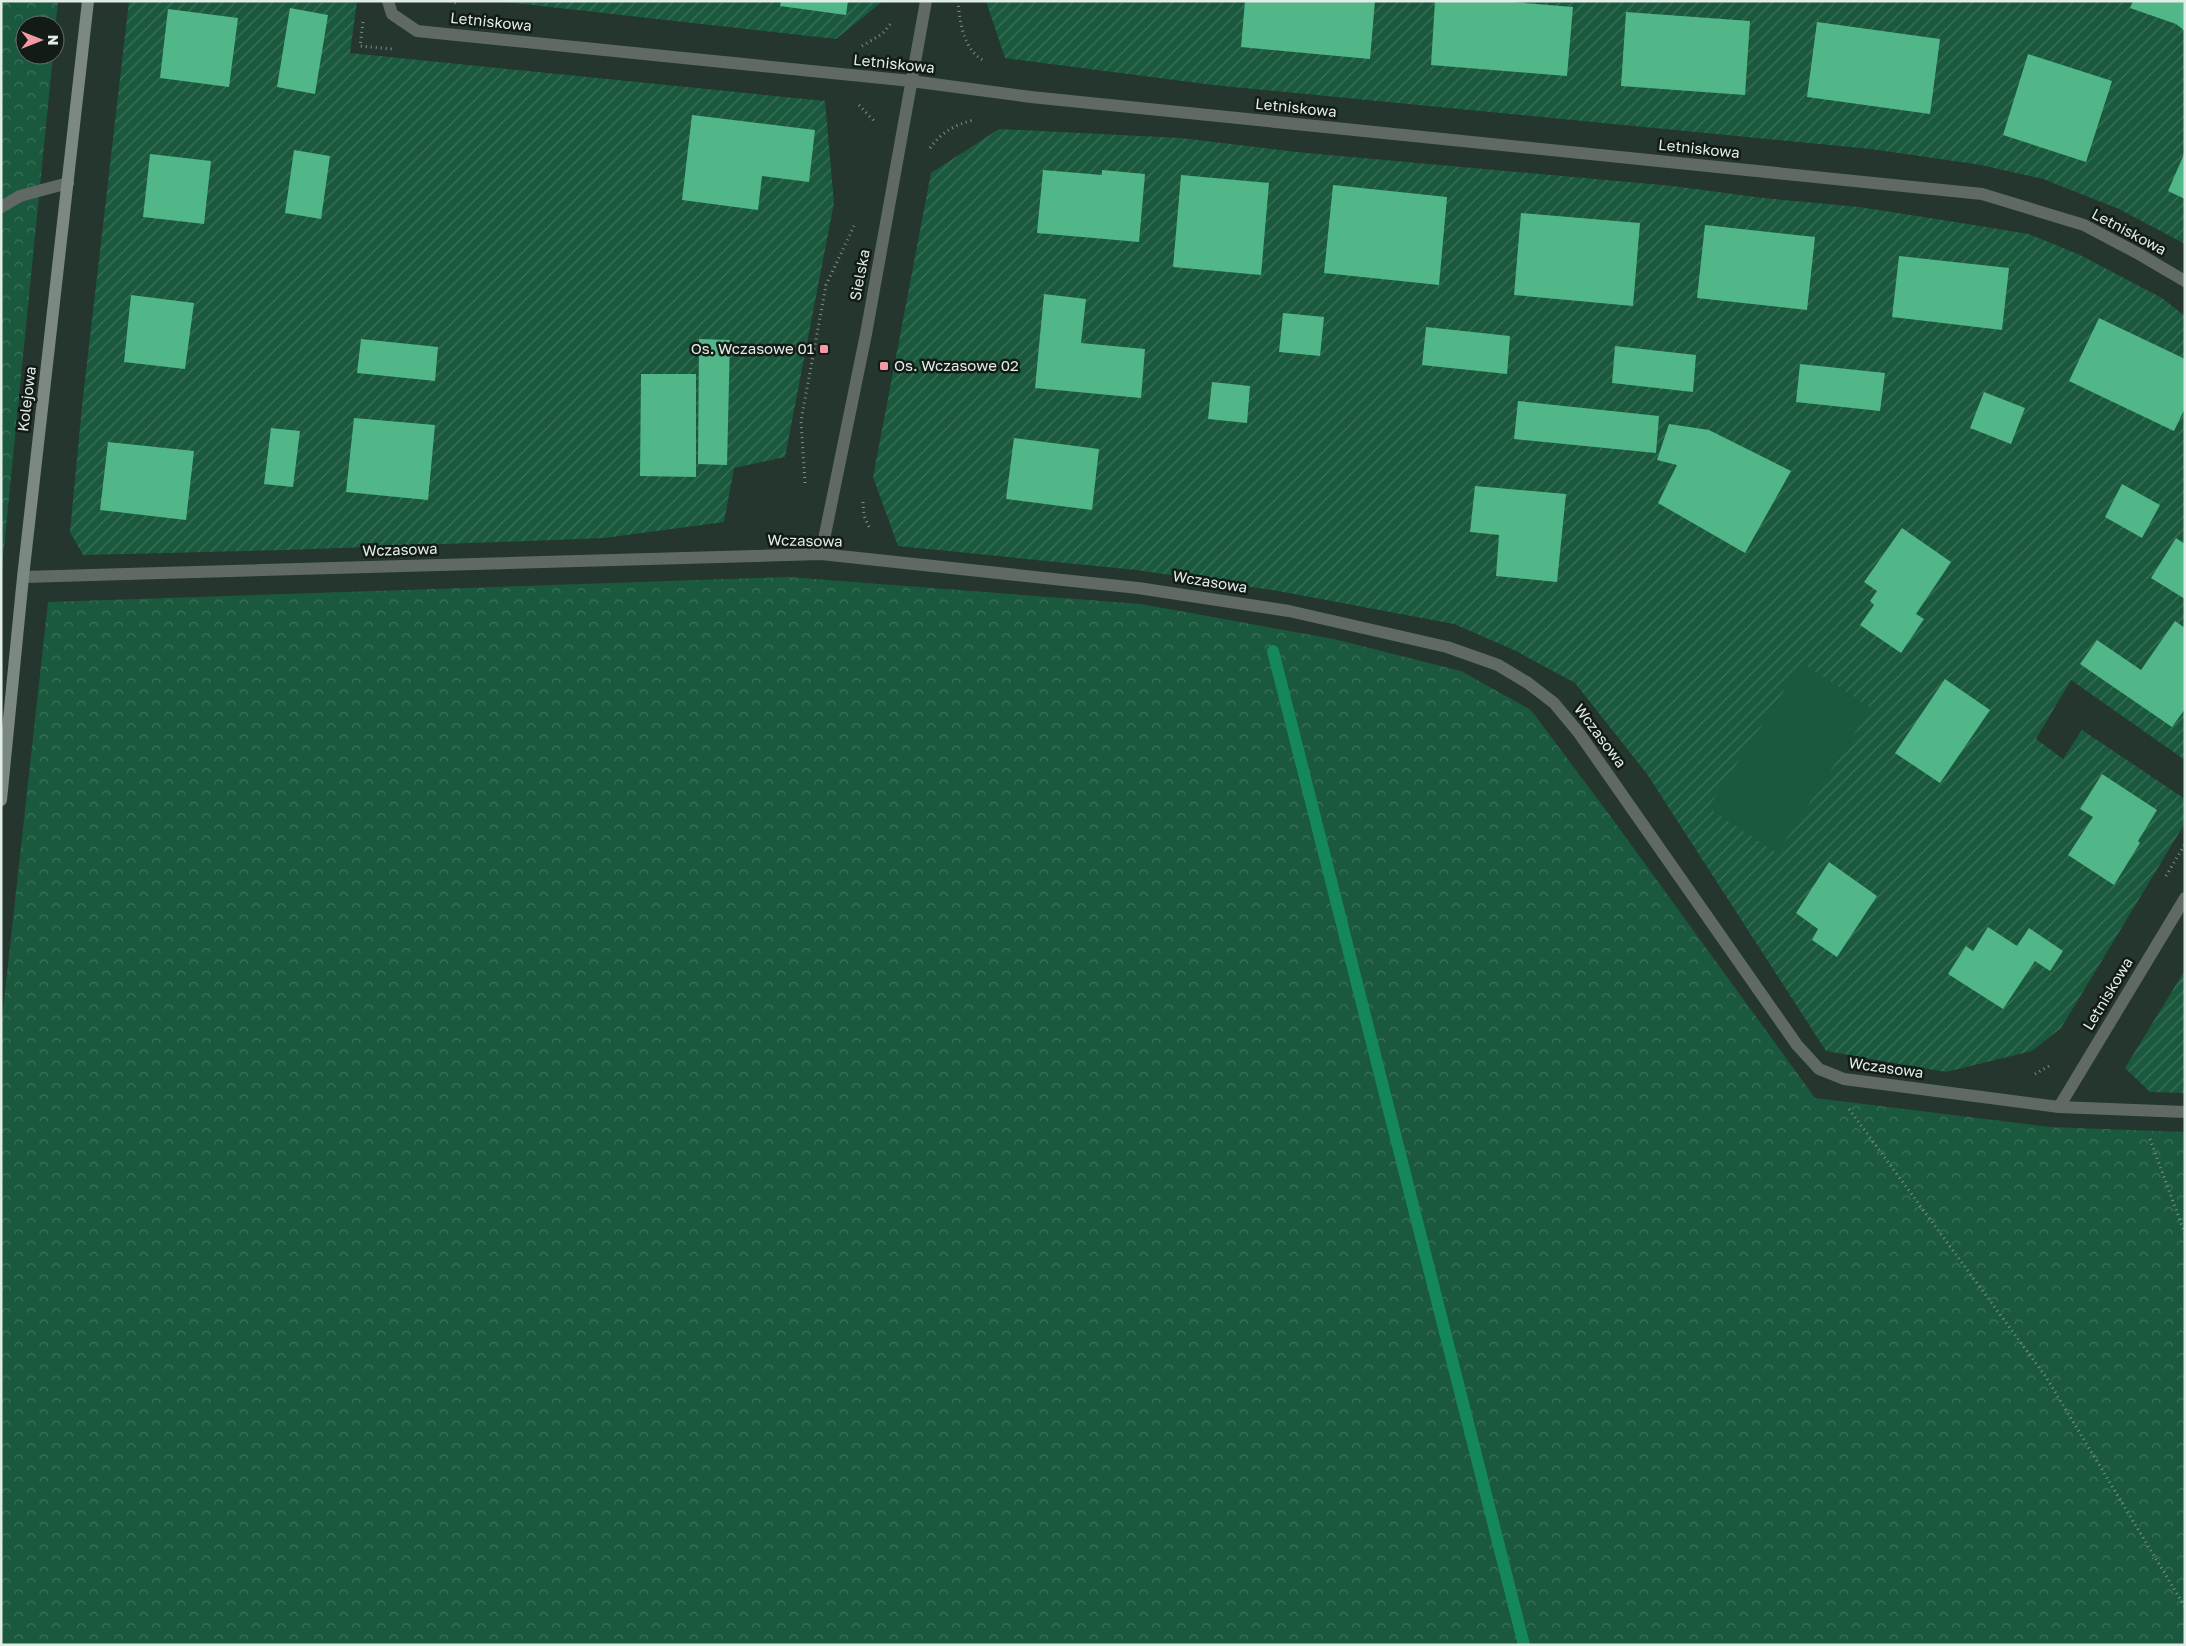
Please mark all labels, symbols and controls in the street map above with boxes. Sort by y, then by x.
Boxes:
street label: Letniskowa [450,8,533,34]
north arrow [15,15,65,65]
text: N [45,35,62,45]
street label: Letniskowa [853,50,936,76]
street label: Letniskowa [1255,94,1338,120]
street label: Letniskowa [1658,135,1741,161]
street label: Letniskowa [2089,204,2170,258]
street label: Sielska [845,248,873,302]
place label: Os. Wczasowe 01 [691,339,814,357]
marker: Os. Wczasowe 01 [818,343,830,355]
place label: Os. Wczasowe 02 [894,356,1019,374]
marker: Os. Wczasowe 02 [878,360,890,372]
street label: Kolejowa [13,365,39,433]
street label: Wczasowa [767,530,843,550]
street label: Wczasowa [362,539,438,559]
street label: Wczasowa [1172,566,1249,596]
street label: Wczasowa [1571,700,1631,771]
street label: Letniskowa [2078,954,2136,1033]
street label: Wczasowa [1848,1053,1925,1081]

